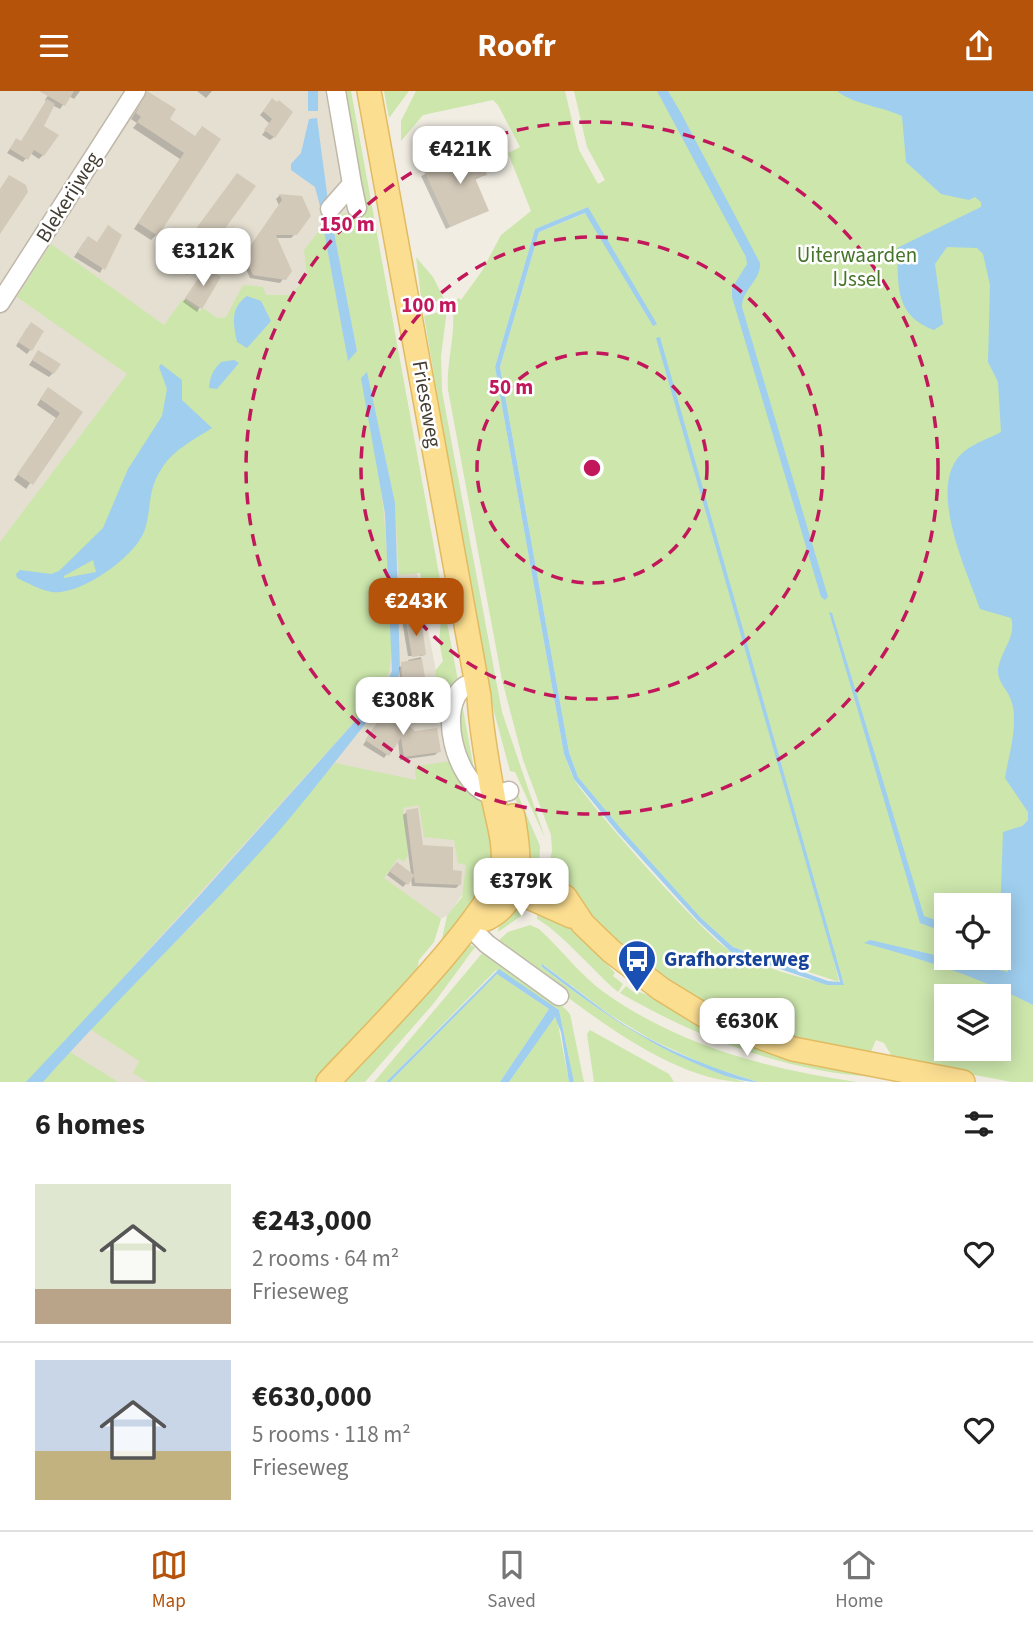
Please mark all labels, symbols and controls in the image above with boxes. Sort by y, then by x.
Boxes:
text: Roofr [477,23,556,69]
icon: menu [35,27,73,65]
icon: share [960,27,998,65]
pin: €421K [411,127,509,186]
text: €421K [429,132,491,165]
street label: Blekerijweg [28,145,108,248]
text: 150 m [319,209,375,239]
pin: €312K [154,229,252,288]
text: €312K [172,234,234,267]
park label: Uiterwaarden IJssel [797,240,917,294]
text: 100 m [401,290,457,320]
street label: Frieseweg [405,358,449,450]
text: 50 m [489,372,533,402]
centre of rings [580,456,604,480]
pin: €243K [367,579,465,638]
text: €243K [385,584,447,617]
pin: €308K [354,677,452,737]
text: €308K [372,683,434,716]
pin: €379K [472,859,570,918]
text: €379K [490,864,552,897]
map controls [934,893,1011,1061]
button: locate [934,893,1011,970]
bus stop icon: Grafhorsterweg [616,938,658,993]
place label: Grafhorsterweg [664,944,809,974]
button: layers [934,984,1011,1061]
pin: €630K [698,999,796,1058]
text: €630K [716,1004,778,1037]
text: 6 homes [35,1103,145,1146]
icon: filters [960,1105,998,1143]
text: €243,000 [252,1199,372,1242]
icon: home [91,1212,175,1296]
icon: heart [960,1235,998,1273]
text: 2 rooms · 64 m² [252,1242,399,1275]
text: Frieseweg [252,1275,348,1308]
text: €630,000 [252,1375,372,1418]
icon: home [91,1388,175,1472]
icon: heart [960,1411,998,1449]
text: 5 rooms · 118 m² [252,1418,411,1451]
text: Frieseweg [252,1451,348,1484]
tab: Map [150,1546,188,1615]
tab: Saved [487,1546,536,1615]
tab: Home [835,1546,883,1615]

